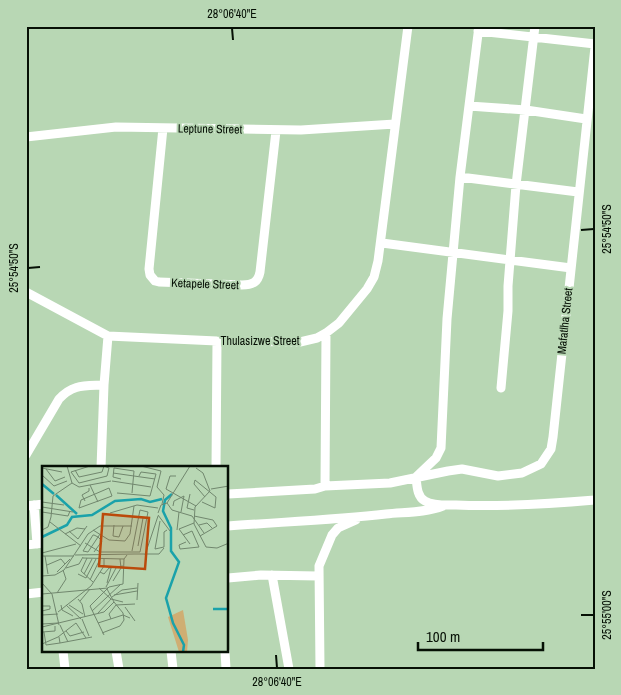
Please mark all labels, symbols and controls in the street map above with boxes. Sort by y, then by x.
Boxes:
text: 28°06'40"E [207,6,257,22]
street label: Leptune Street [178,120,243,138]
text: 25°54'50"S [599,204,615,254]
text: 25°54'50"S [6,243,22,293]
street label: Ketapele Street [171,275,239,293]
street label: Mafatlha Street [554,287,576,355]
street label: Thulasizwe Street [221,333,300,349]
inset map [42,466,229,652]
text: 25°55'00"S [599,590,615,640]
scale bar [418,620,544,652]
text: 100 m [426,626,460,647]
text: 28°06'40"E [252,674,302,690]

